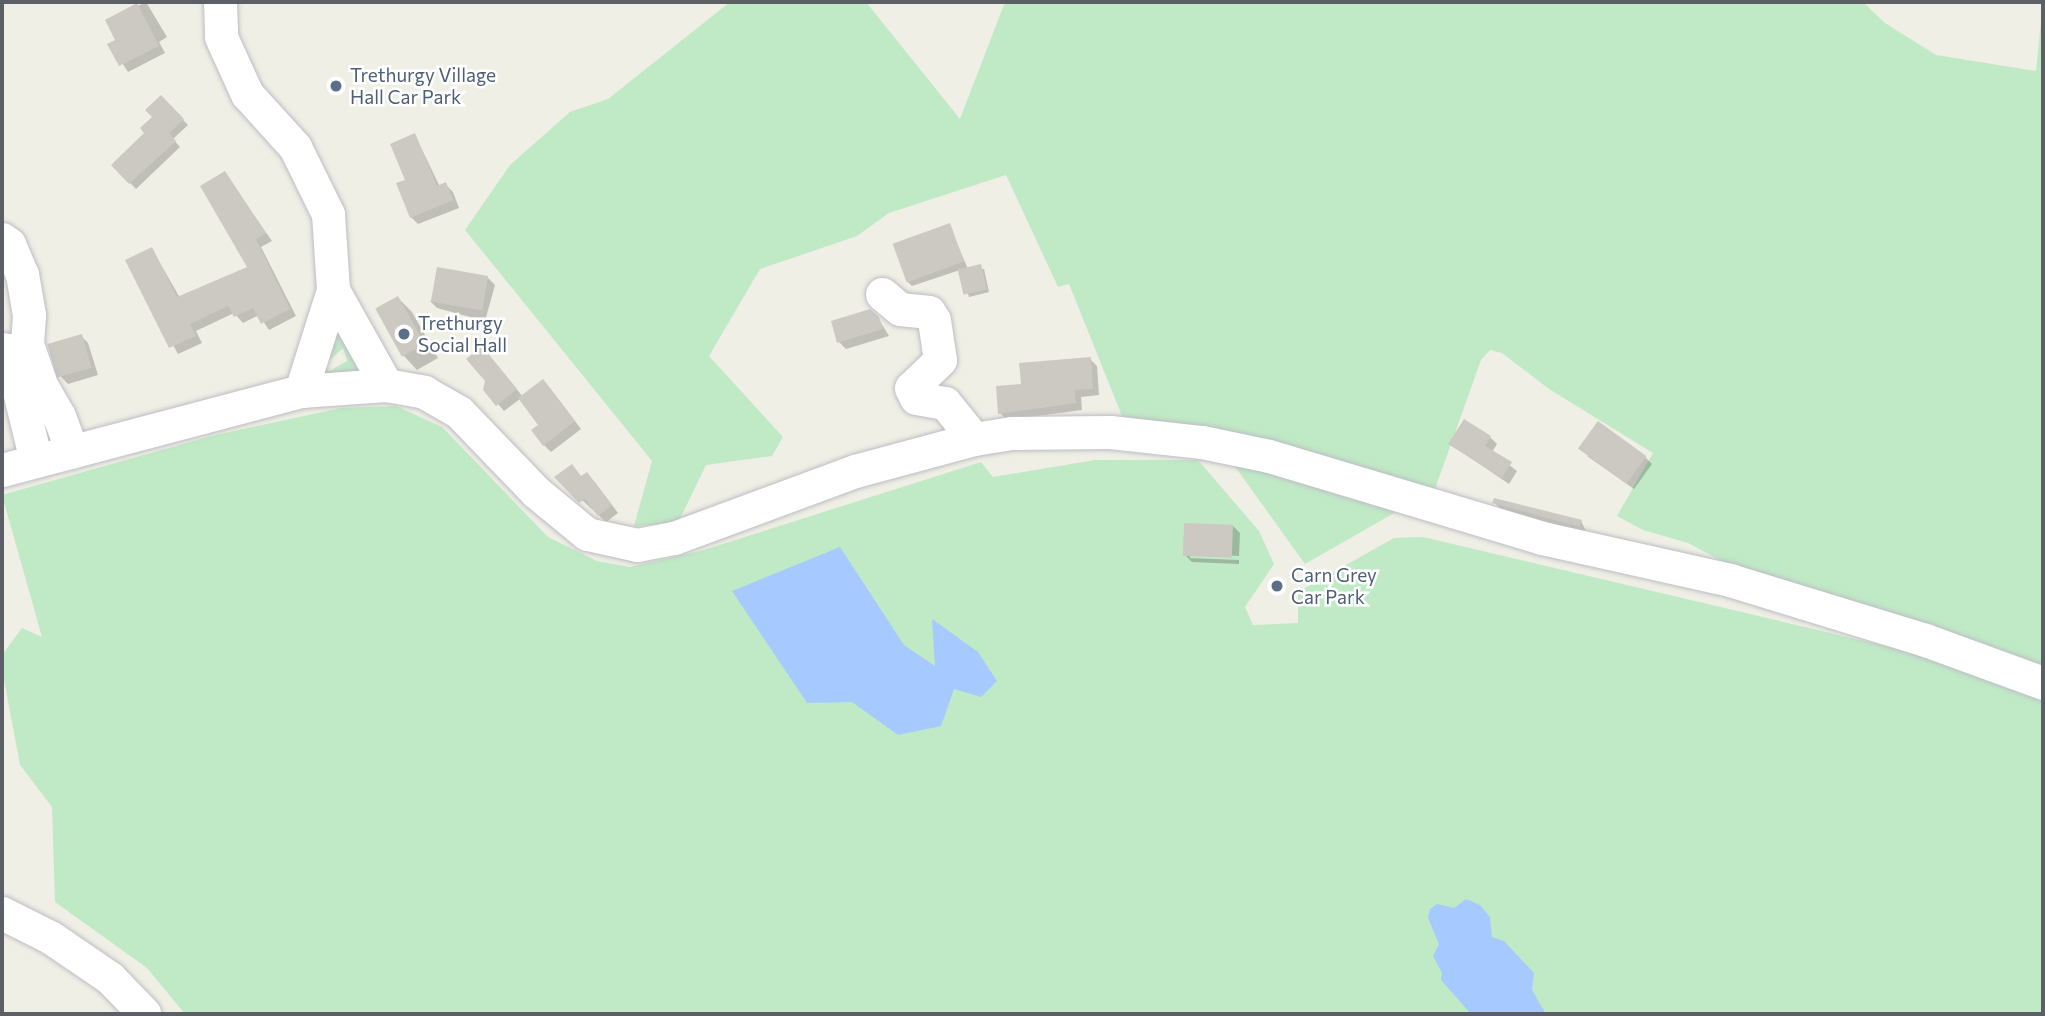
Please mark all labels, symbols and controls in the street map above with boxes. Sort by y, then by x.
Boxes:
place label: Trethurgy Village Hall Car Park [350,64,496,108]
marker: Trethurgy Village Hall Car Park [328,78,344,94]
place label: Trethurgy Social Hall [418,312,507,356]
marker: Trethurgy Social Hall [396,326,412,342]
place label: Carn Grey Car Park [1291,564,1377,608]
marker: Carn Grey Car Park [1269,578,1285,594]

